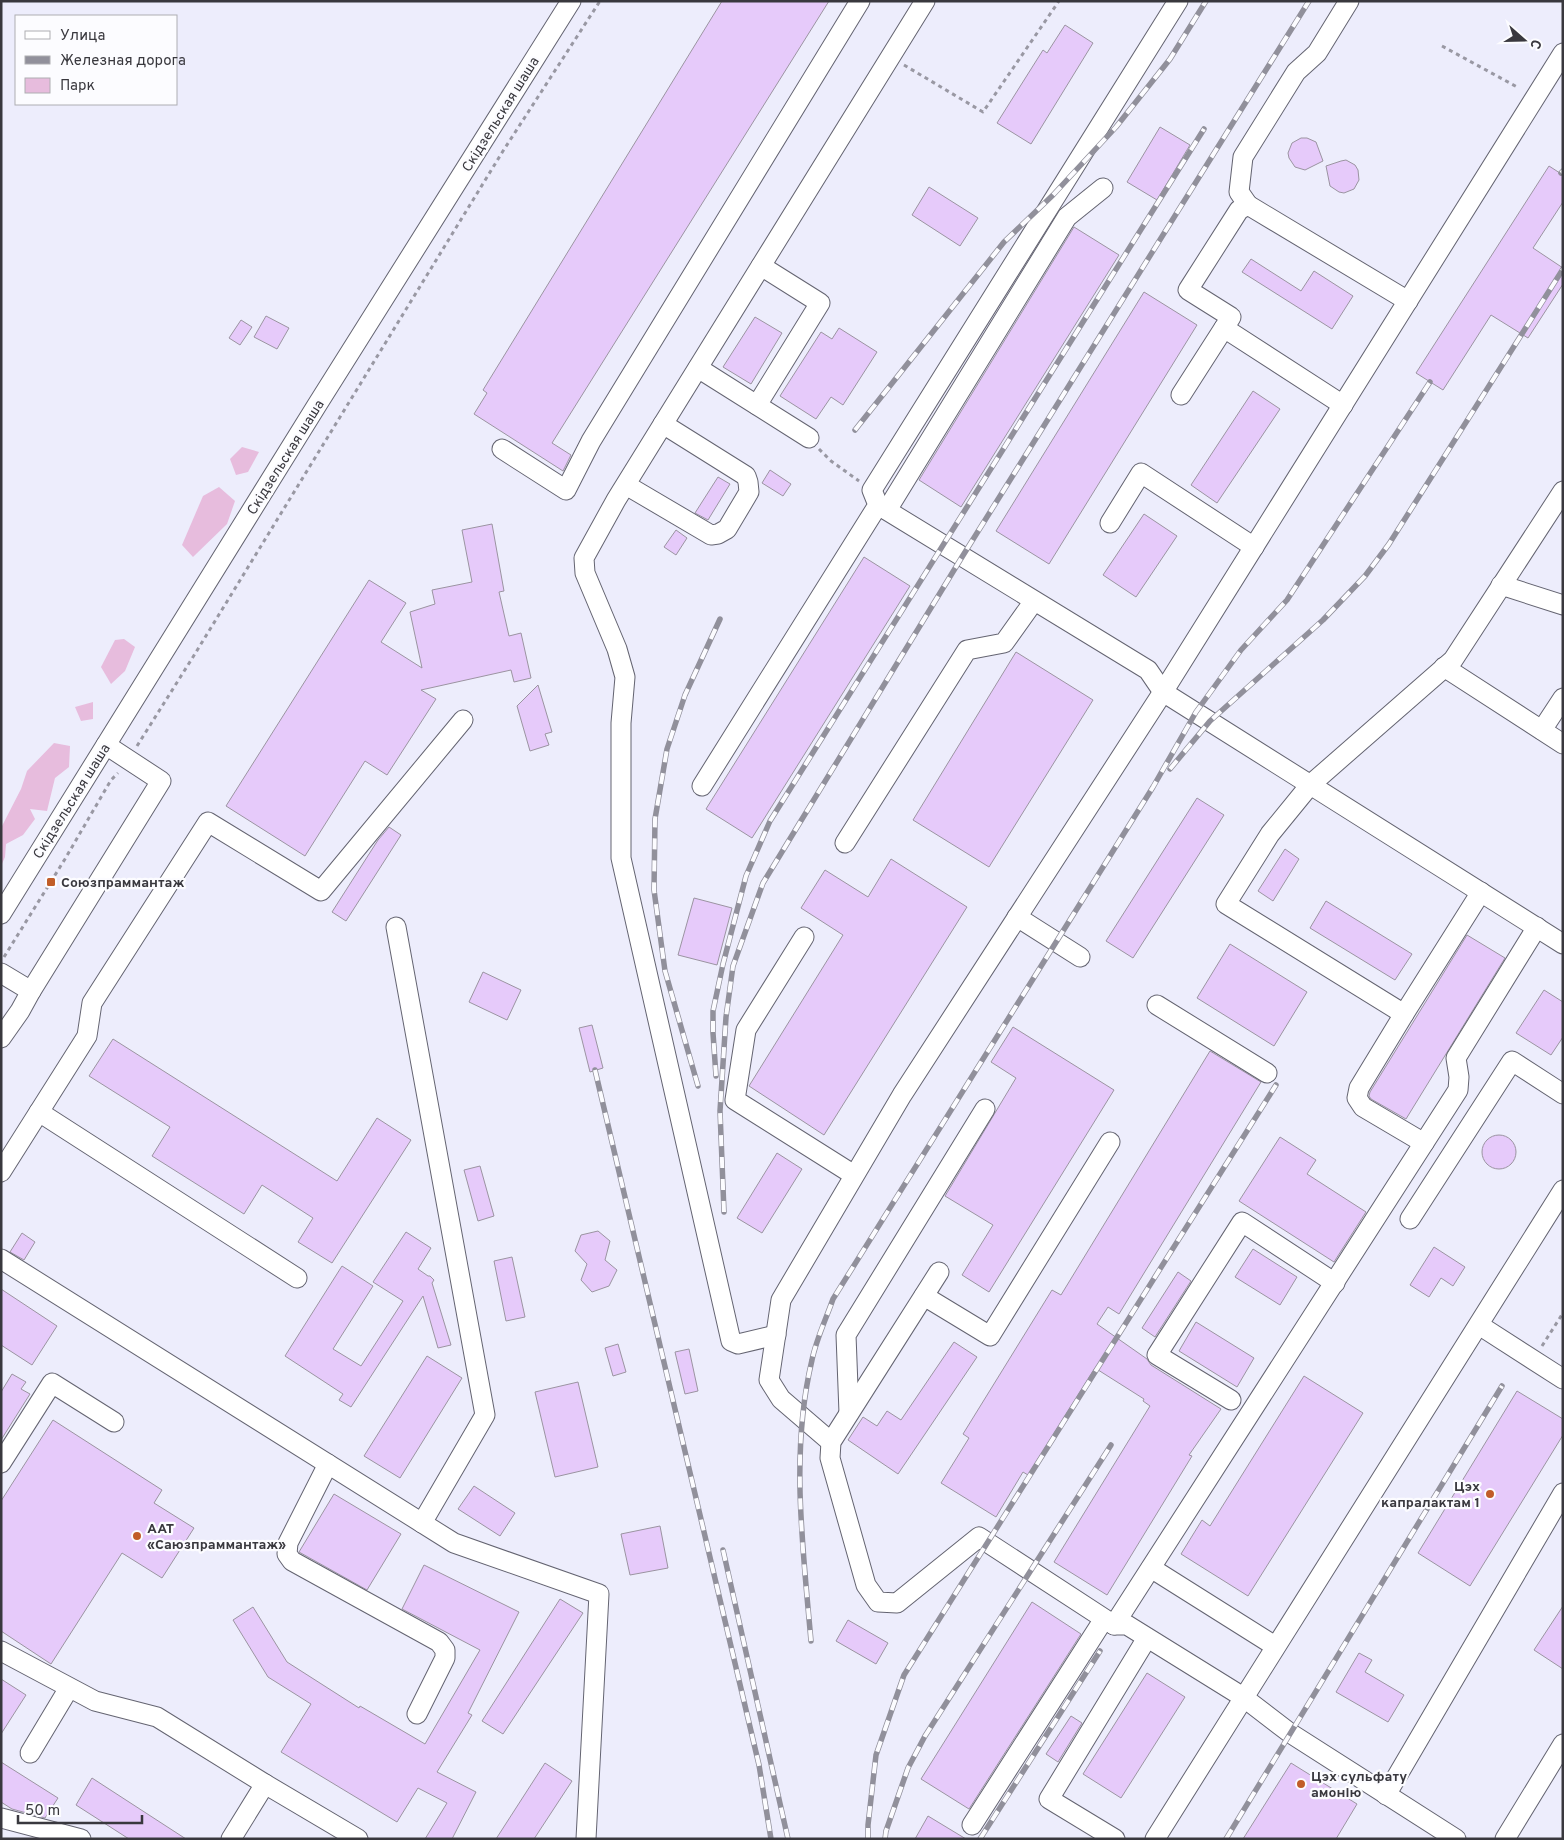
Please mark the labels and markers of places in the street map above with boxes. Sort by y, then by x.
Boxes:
place label: Союзпраммантаж [61,875,184,892]
marker: Союзпраммантаж [45,876,57,888]
place label: Цэх капралактам 1 [1381,1479,1480,1512]
marker: Цэх капралактам 1 [1484,1488,1496,1500]
place label: ААТ «Саюзпраммантаж» [147,1521,286,1554]
marker: ААТ «Саюзпраммантаж» [131,1530,143,1542]
place label: Цэх сульфату амонію [1311,1769,1407,1802]
marker: Цэх сульфату амонію [1295,1778,1307,1790]

